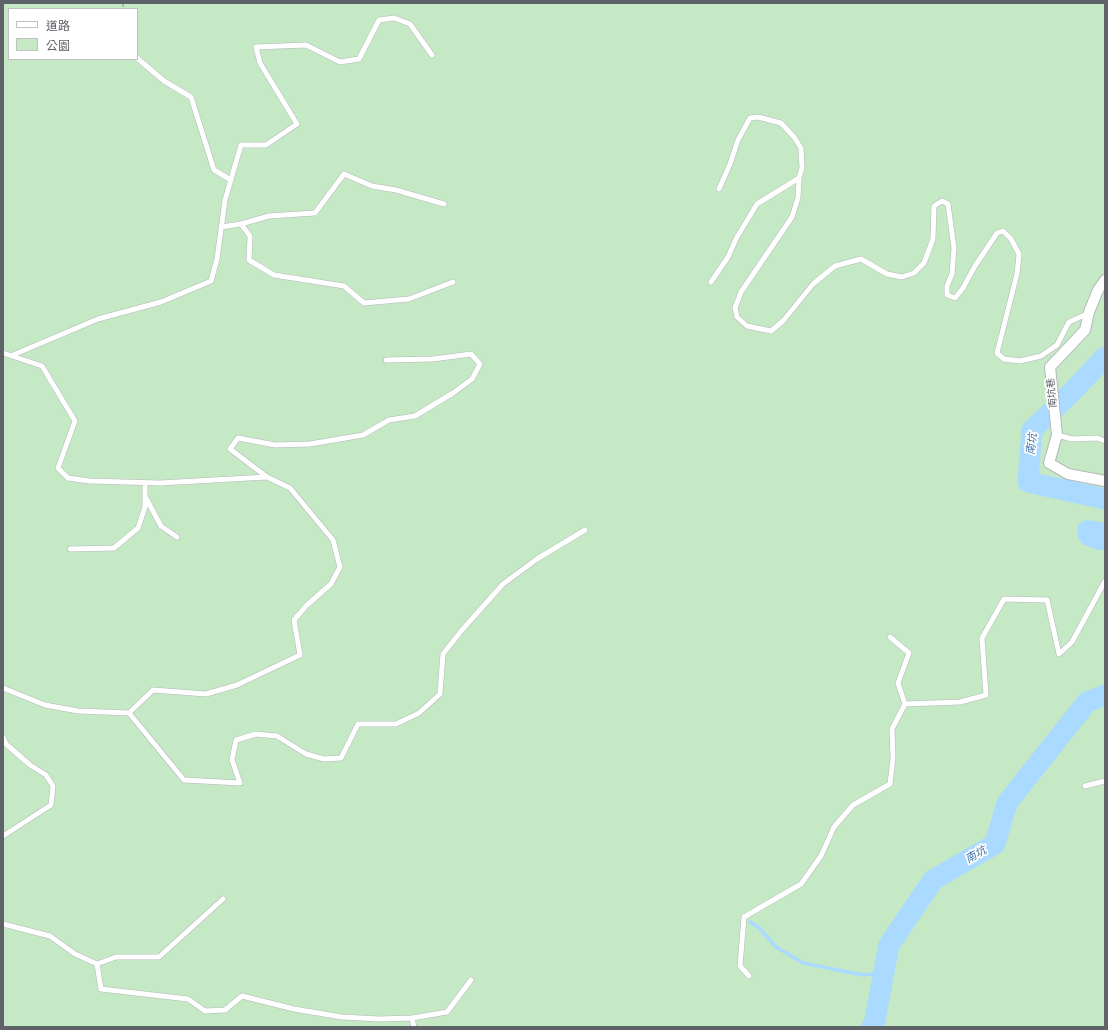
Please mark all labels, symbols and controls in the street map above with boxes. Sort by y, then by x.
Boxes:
legend [8,8,138,60]
text: 道路 [46,18,70,33]
text: 公園 [46,38,70,53]
street label: 南坑巷 [1044,377,1060,409]
water label: 南坑 [1024,432,1040,456]
water label: 南坑 [963,844,989,866]

